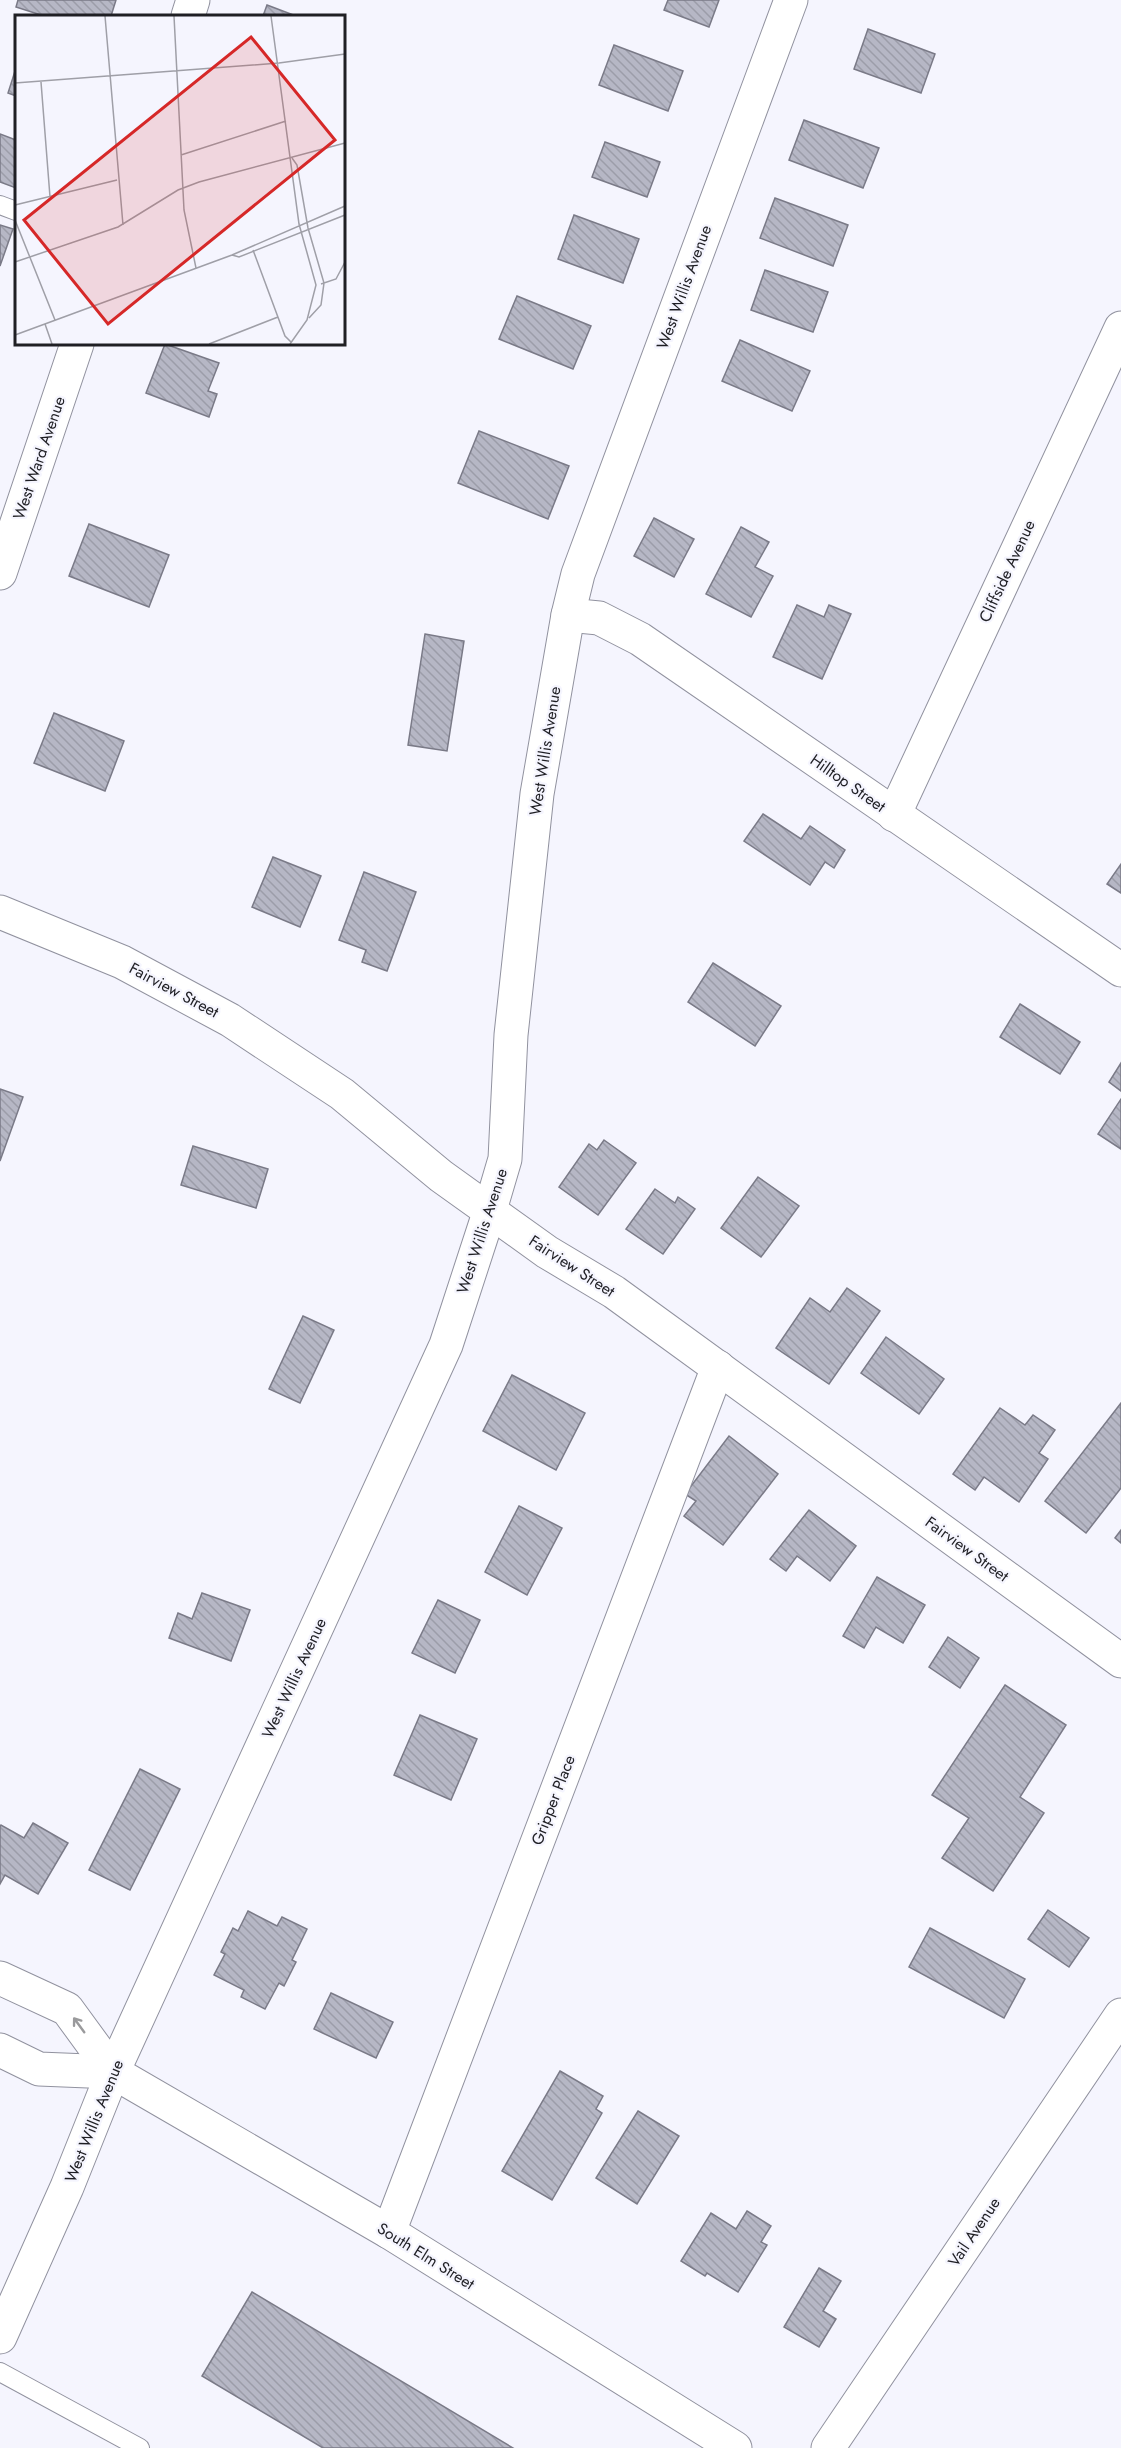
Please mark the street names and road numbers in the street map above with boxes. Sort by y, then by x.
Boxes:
street label: West Willis Avenue [651,222,717,352]
street label: West Ward Avenue [7,393,71,523]
street label: Cliffside Avenue [973,516,1041,626]
street label: West Willis Avenue [523,685,567,817]
street label: Hilltop Street [806,748,891,818]
street label: Fairview Street [125,957,223,1023]
street label: West Willis Avenue [451,1165,513,1297]
street label: Fairview Street [524,1230,620,1303]
street label: Fairview Street [920,1511,1014,1587]
street label: West Willis Avenue [256,1614,332,1742]
street label: Gripper Place [525,1752,581,1848]
street label: West Willis Avenue [59,2056,129,2186]
street label: Vail Avenue [942,2193,1006,2271]
street label: South Elm Street [373,2217,479,2295]

